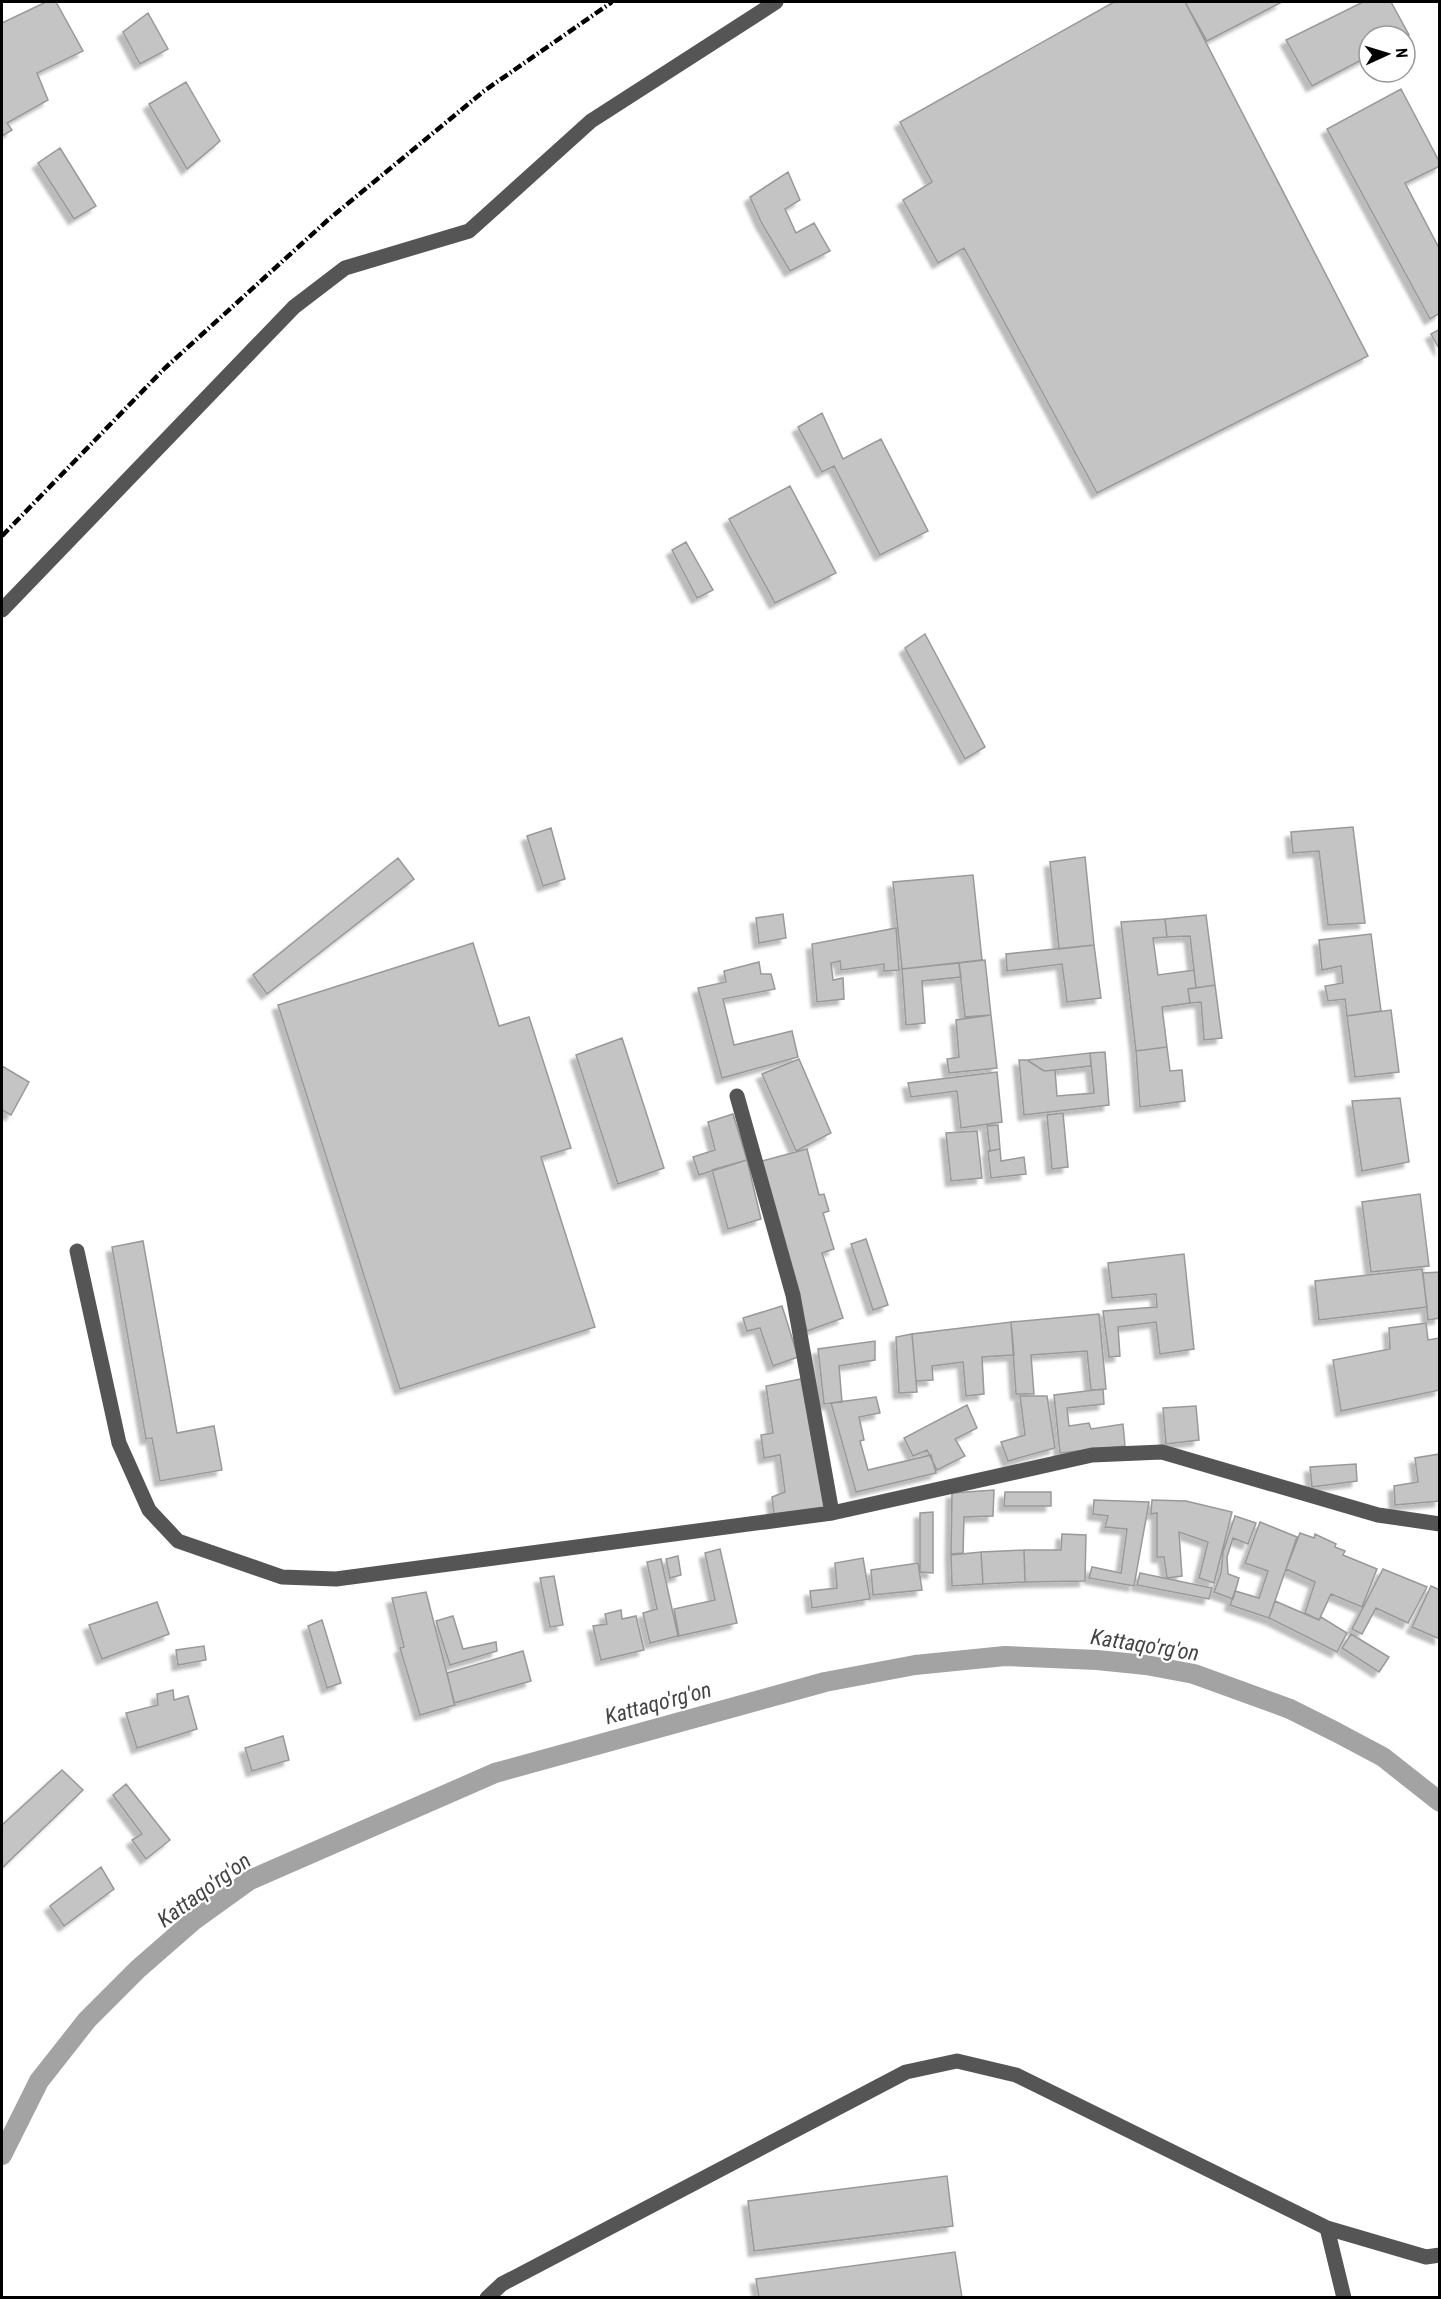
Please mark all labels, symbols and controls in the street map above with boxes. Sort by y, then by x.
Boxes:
north arrow [1357,24,1417,84]
text: N [1392,47,1411,59]
water label: Kattaqo'rg'on [1089,1624,1201,1666]
water label: Kattaqo'rg'on [602,1677,714,1729]
water label: Kattaqo'rg'on [152,1848,256,1932]

